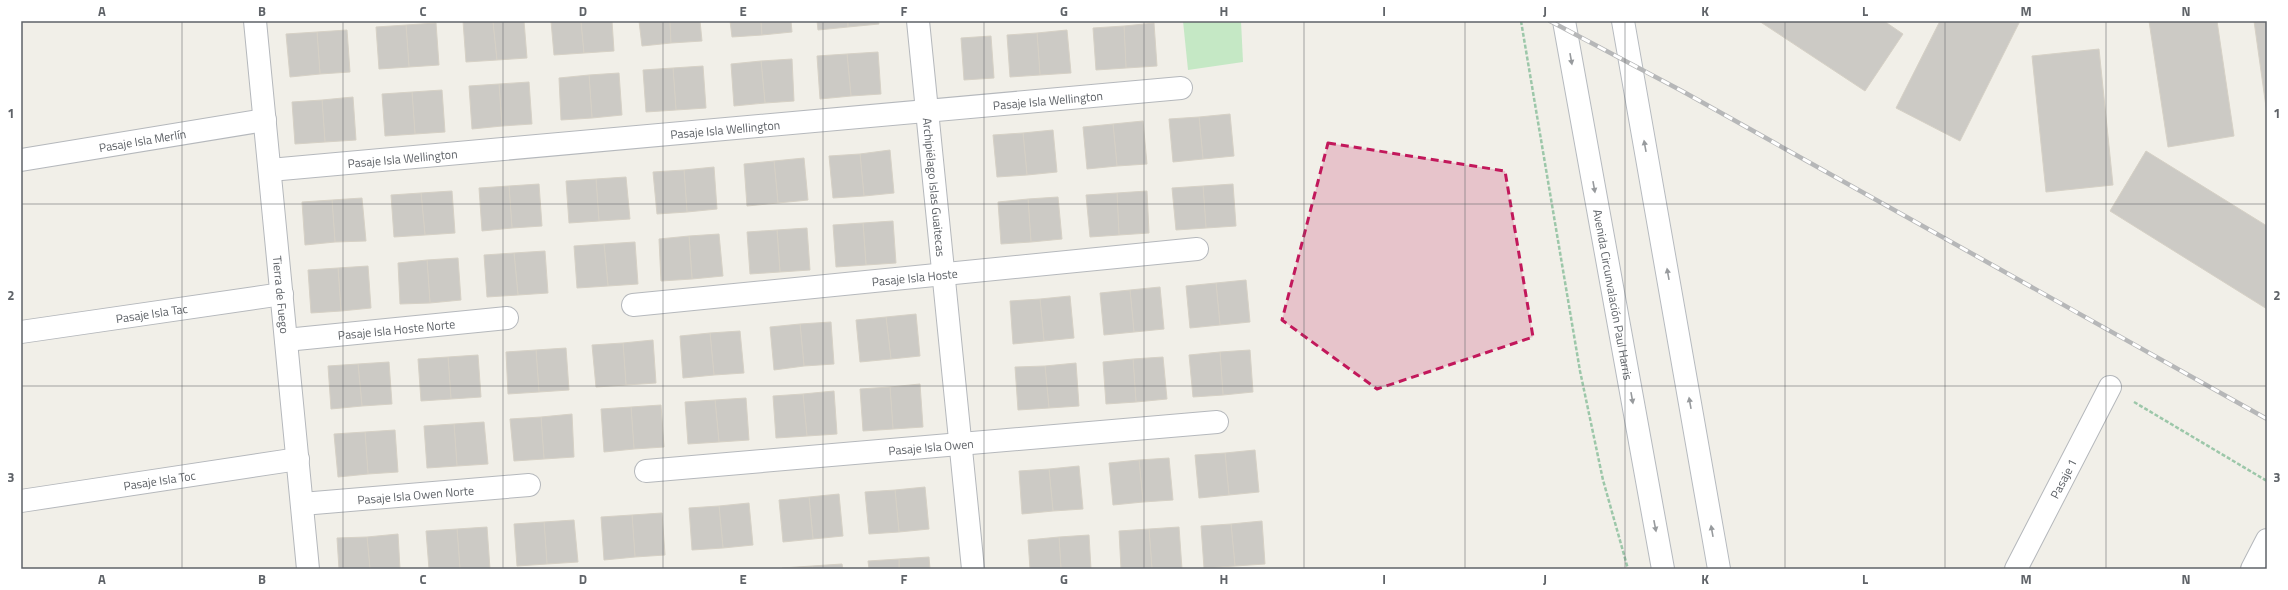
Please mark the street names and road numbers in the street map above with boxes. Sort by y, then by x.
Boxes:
street label: Pasaje Isla Wellington [992,86,1104,114]
street label: Pasaje Isla Wellington [669,115,781,143]
street label: Archipiélago Islas Guaitecas [918,117,951,258]
street label: Pasaje Isla Merlín [97,124,187,157]
street label: Pasaje Isla Wellington [347,144,458,172]
street label: Avenida Circunvalación Paul Harris [1589,208,1638,382]
street label: Tierra de Fuego [268,255,295,335]
street label: Pasaje Isla Hoste [871,263,958,291]
street label: Pasaje Isla Tac [114,298,189,328]
street label: Pasaje Isla Hoste Norte [337,314,456,344]
street label: Pasaje Isla Owen [888,433,974,460]
street label: Pasaje 1 [2045,455,2081,502]
street label: Pasaje Isla Toc [122,465,197,495]
street label: Pasaje Isla Owen Norte [356,480,475,509]

